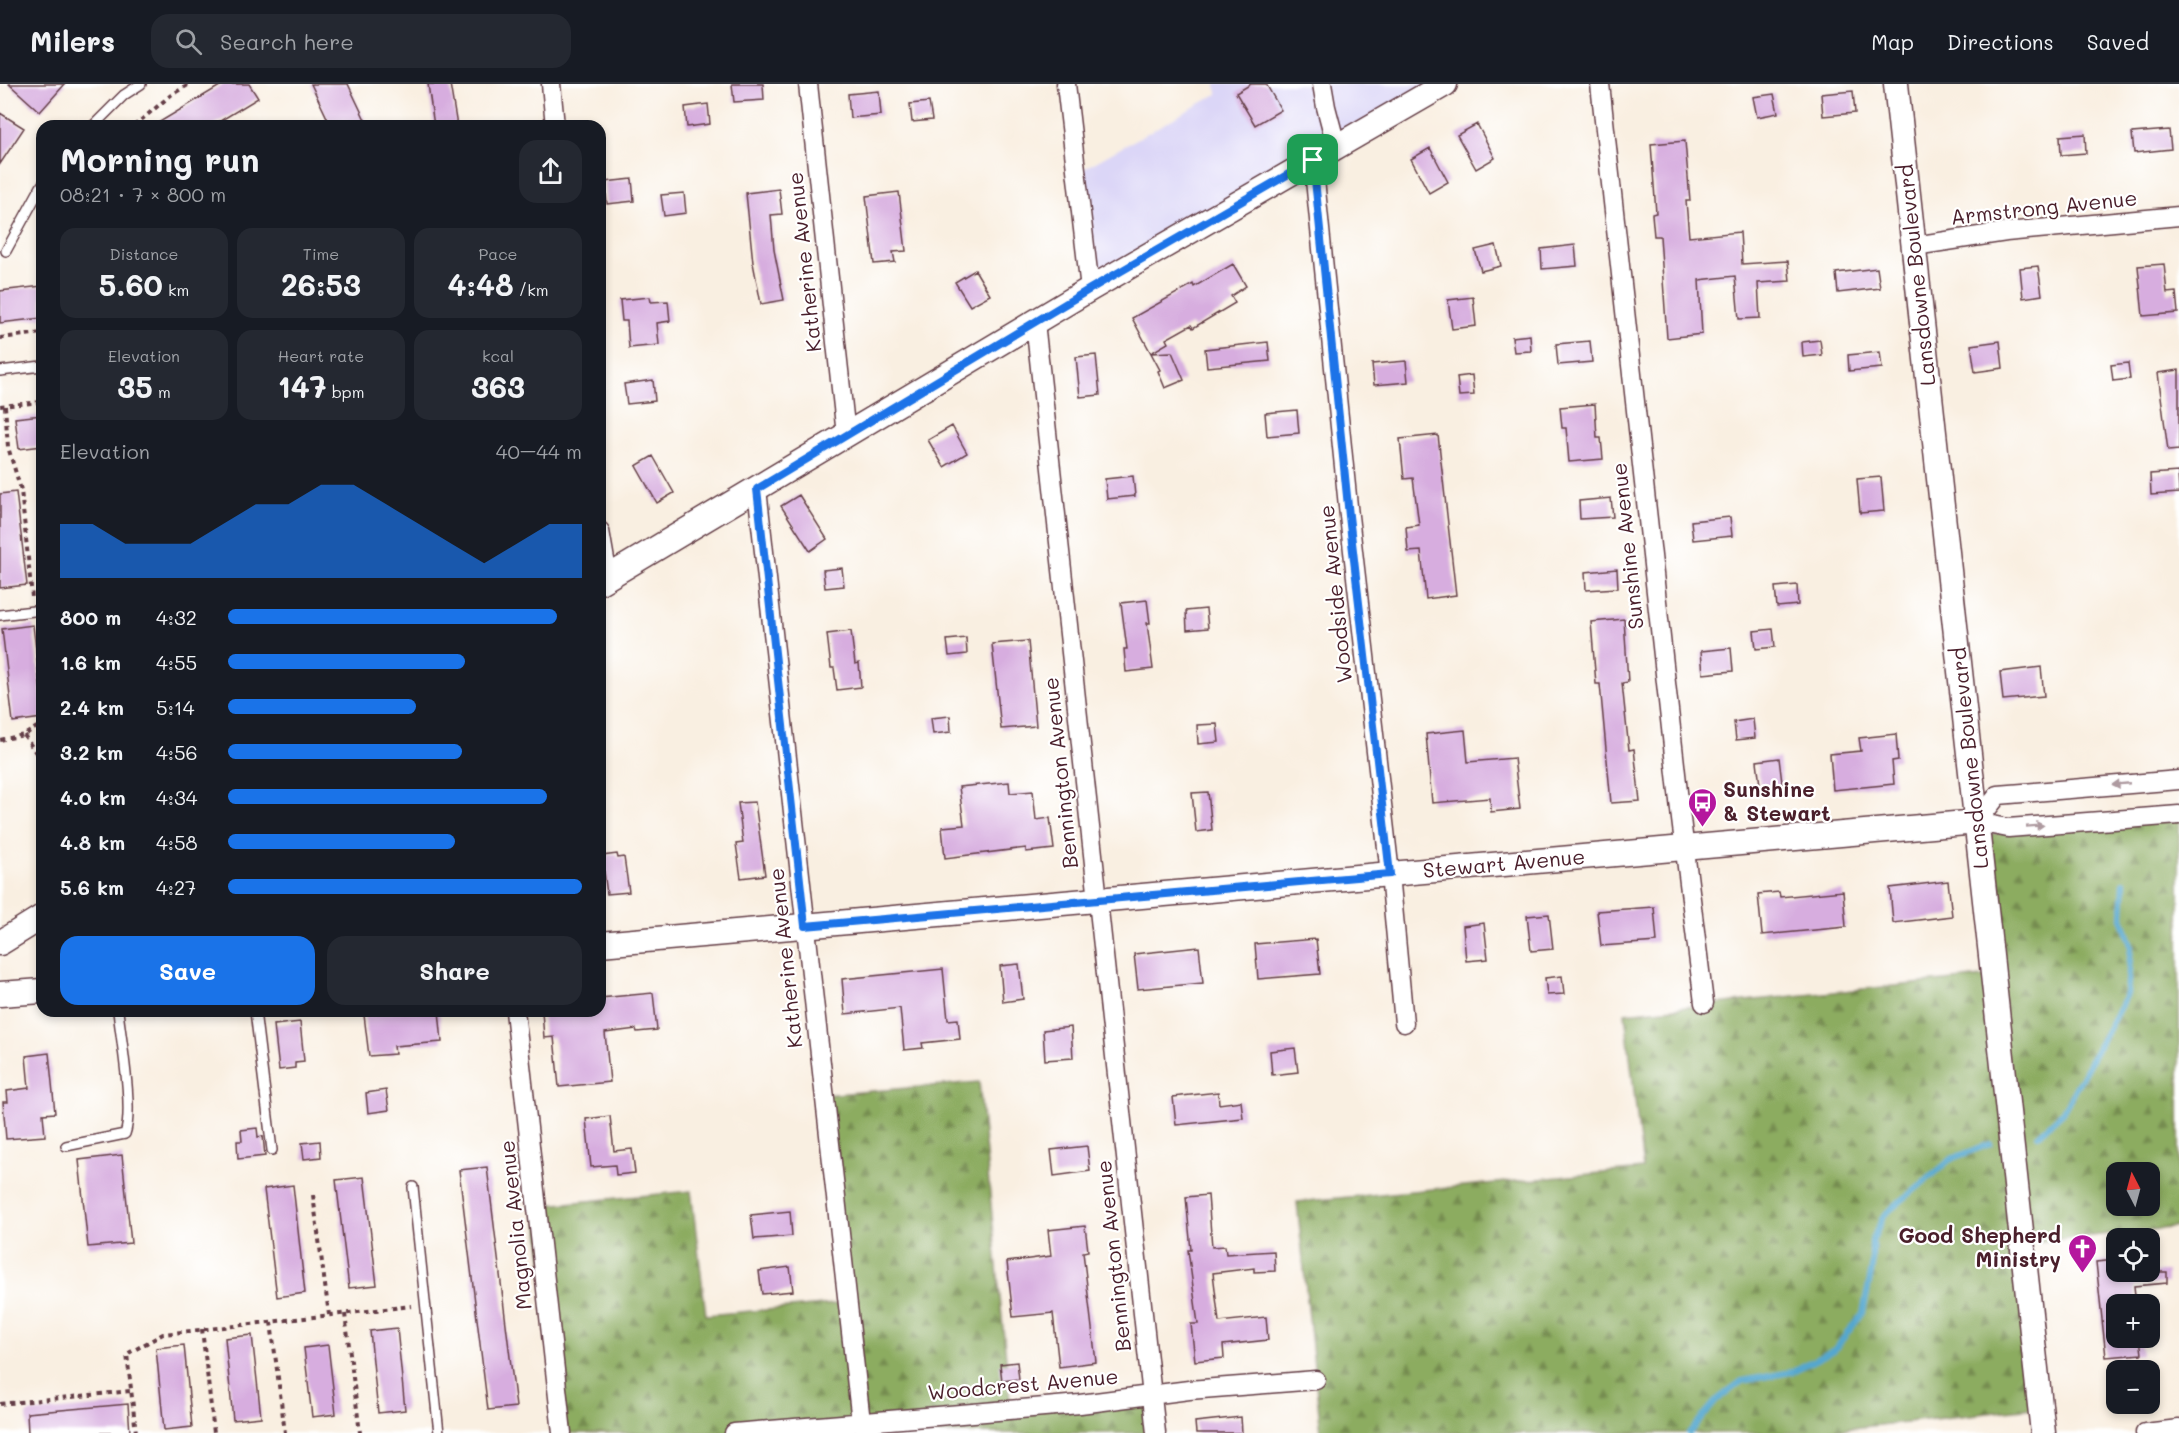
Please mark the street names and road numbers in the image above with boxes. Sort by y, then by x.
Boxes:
street label: Lansdowne Boulevard [1890,163,1941,387]
street label: Katherine Avenue [781,171,826,354]
street label: Armstrong Avenue [1949,183,2138,230]
street label: Sunshine Avenue [1604,461,1649,631]
street label: Woodside Avenue [1312,504,1357,685]
street label: Lansdowne Boulevard [1943,646,1994,870]
street label: Bennington Avenue [1036,676,1083,870]
street label: Stewart Avenue [1422,842,1586,883]
street label: Katherine Avenue [762,867,807,1050]
street label: Magnolia Avenue [492,1139,537,1311]
street label: Bennington Avenue [1089,1159,1136,1353]
street label: Woodcrest Avenue [926,1362,1119,1405]

